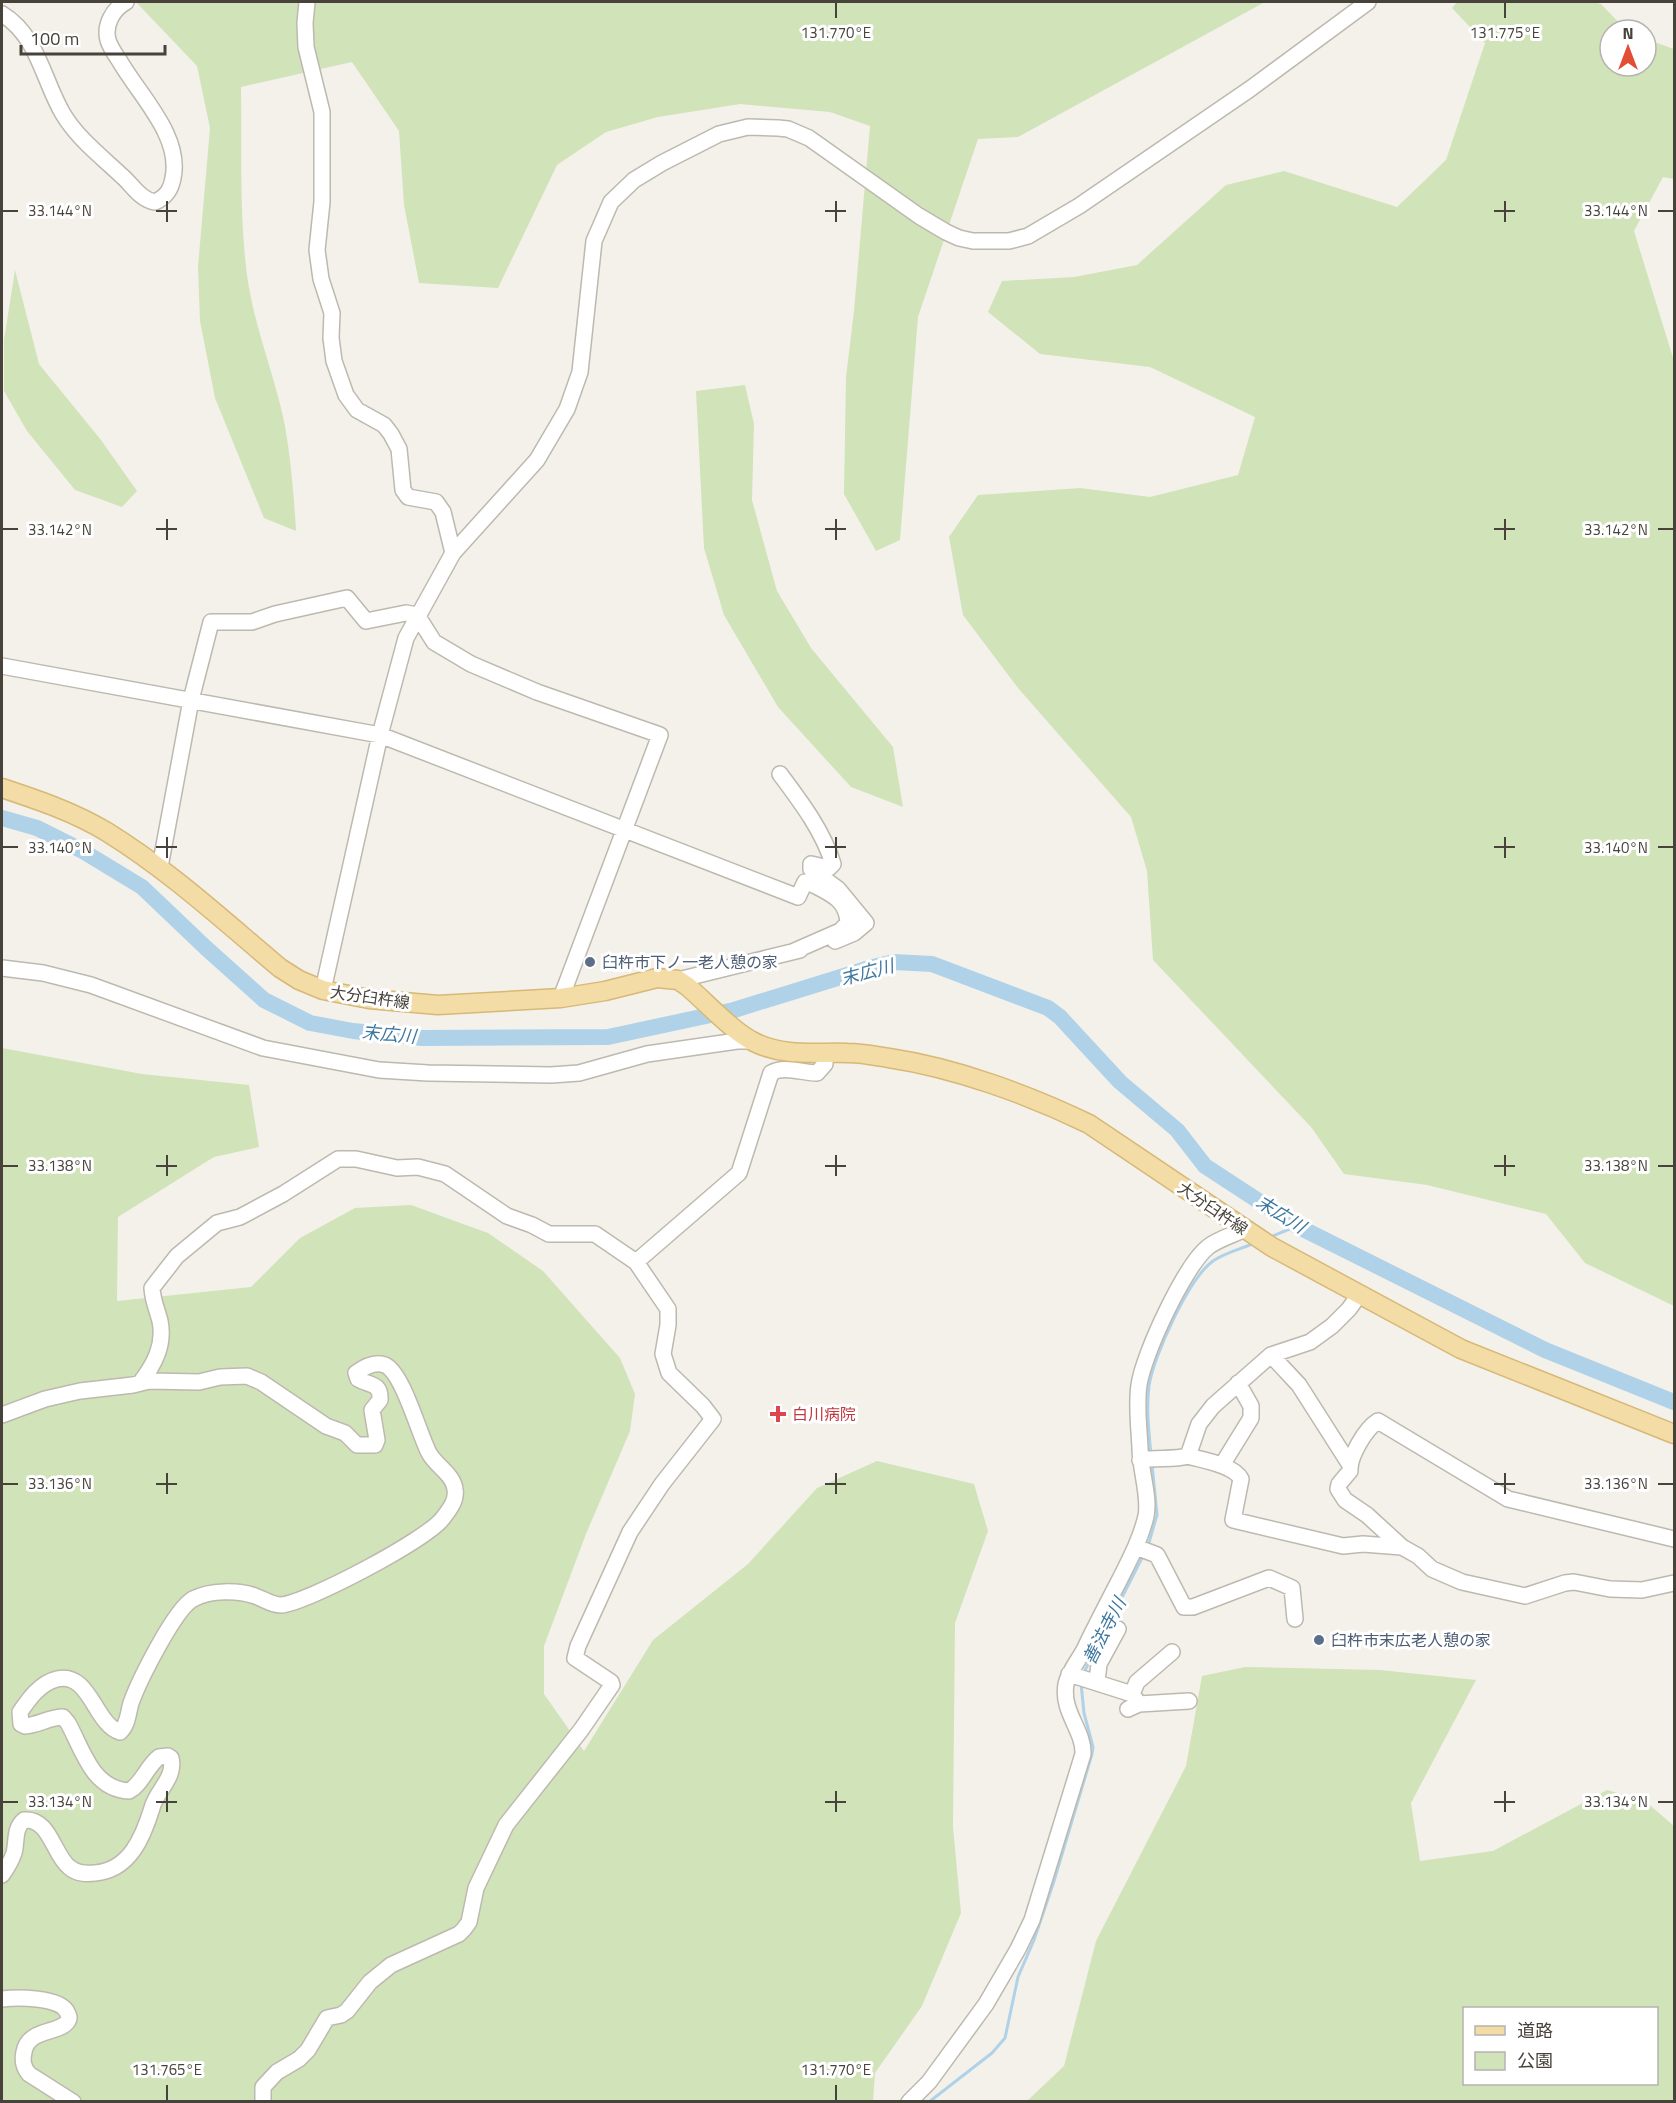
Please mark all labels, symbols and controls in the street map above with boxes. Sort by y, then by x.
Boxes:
scale bar [21,18,165,56]
north arrow [1598,18,1658,78]
text: 131.770°E [801,21,871,44]
text: 131.775°E [1470,21,1540,44]
text: N [1622,21,1634,45]
text: 100 m [30,25,79,52]
text: 33.144°N [28,199,92,222]
text: 33.144°N [1584,199,1648,222]
text: 33.142°N [28,518,92,541]
text: 33.142°N [1584,518,1648,541]
text: 33.140°N [28,836,92,859]
text: 33.140°N [1584,836,1648,859]
place label: 臼杵市下ノ一老人憩の家 [602,950,778,974]
water label: 末広川 [837,951,899,992]
marker: 臼杵市下ノ一老人憩の家 [583,955,597,969]
street label: 大分臼杵線 [329,980,411,1014]
water label: 末広川 [361,1018,419,1050]
text: 33.138°N [28,1154,92,1177]
text: 33.138°N [1584,1154,1648,1177]
street label: 大分臼杵線 [1173,1176,1253,1240]
water label: 末広川 [1251,1188,1313,1241]
place label: 白川病院 [792,1402,856,1426]
marker: 白川病院 [769,1405,787,1423]
text: 33.136°N [28,1472,92,1495]
text: 33.136°N [1584,1472,1648,1495]
water label: 善法寺川 [1076,1591,1133,1669]
place label: 臼杵市末広老人憩の家 [1331,1628,1491,1652]
marker: 臼杵市末広老人憩の家 [1312,1633,1326,1647]
text: 33.134°N [28,1790,92,1813]
text: 33.134°N [1584,1790,1648,1813]
legend [1463,2007,1658,2085]
text: 道路 [1517,2017,1553,2044]
text: 公園 [1517,2047,1553,2074]
text: 131.765°E [132,2058,202,2081]
text: 131.770°E [801,2058,871,2081]

